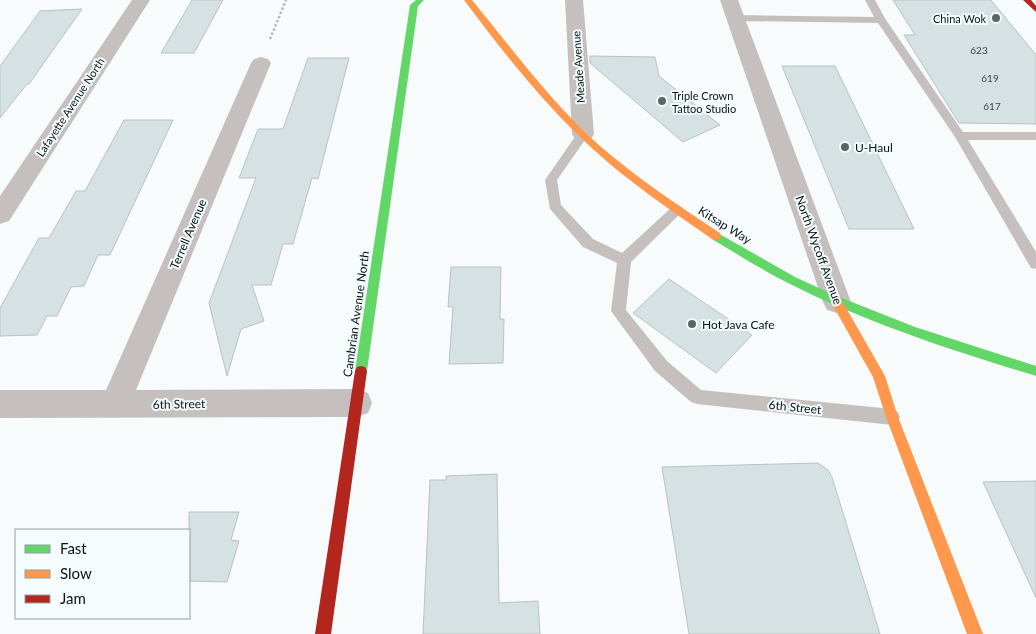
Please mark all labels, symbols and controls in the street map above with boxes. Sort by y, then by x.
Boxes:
place label: China Wok [933,12,986,25]
marker: China Wok [990,12,1002,24]
street label: Meade Avenue [569,30,587,103]
house number: 623 [970,44,988,56]
street label: Lafayette Avenue North [33,55,107,159]
house number: 619 [981,72,999,84]
place label: Triple Crown Tattoo Studio [672,89,736,115]
marker: Triple Crown Tattoo Studio [656,95,668,107]
house number: 617 [983,100,1001,112]
place label: U-Haul [855,140,893,155]
marker: U-Haul [839,141,851,153]
street label: North Wycoff Avenue [792,194,846,306]
street label: Terrell Avenue [166,197,210,271]
street label: Kitsap Way [696,203,755,248]
street label: Cambrian Avenue North [340,250,372,378]
place label: Hot Java Cafe [702,317,775,332]
marker: Hot Java Cafe [686,318,698,330]
street label: 6th Street [153,396,206,412]
street label: 6th Street [768,397,823,417]
legend [15,529,190,619]
text: Fast [60,539,87,557]
text: Slow [60,564,92,582]
text: Jam [60,589,86,607]

